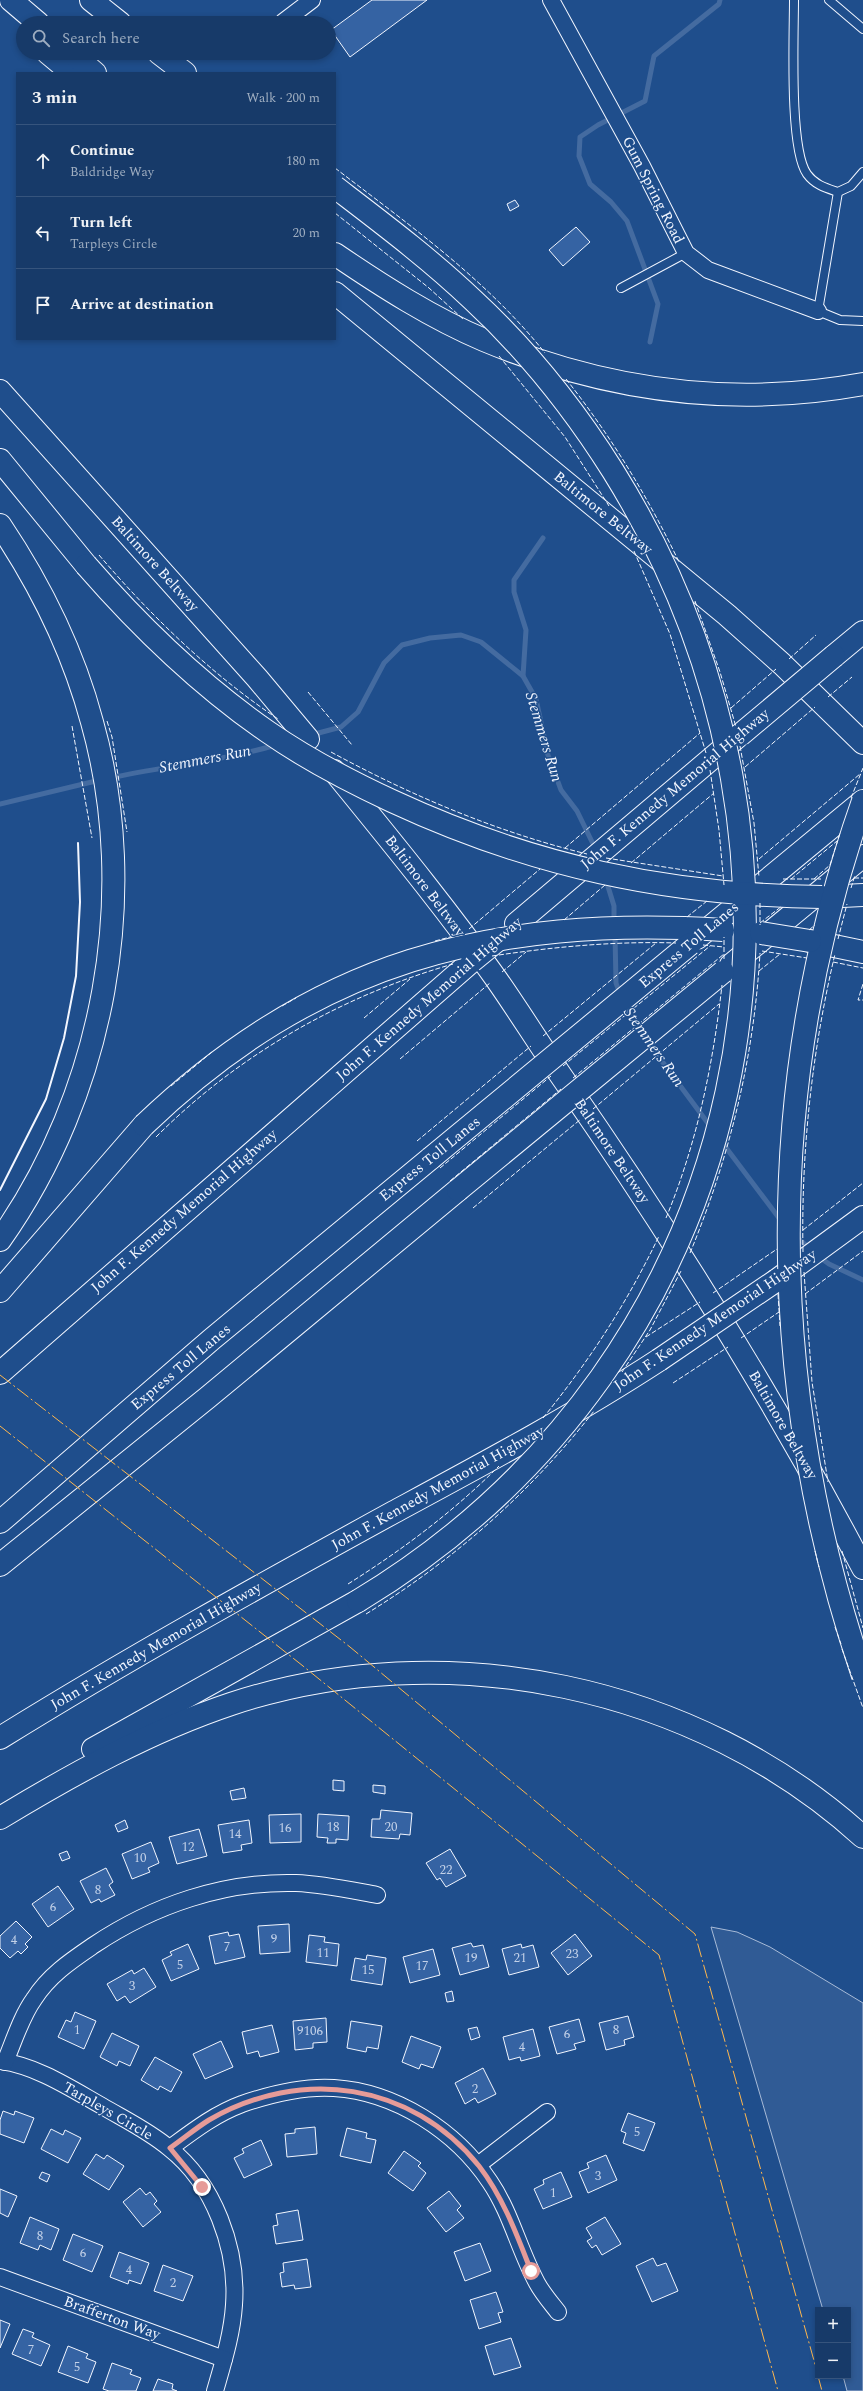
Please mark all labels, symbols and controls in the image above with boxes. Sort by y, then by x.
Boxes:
search box [16,16,336,60]
icon: search [30,27,52,49]
text: Search here [62,27,140,50]
text: 3 min [32,85,77,111]
text: Walk · 200 m [246,88,320,108]
street label: Gum Spring Road [616,132,690,248]
text: Continue [70,139,135,162]
icon: ahead [32,150,54,172]
text: 180 m [286,151,320,171]
text: Baldridge Way [70,162,154,182]
text: Turn left [70,211,132,234]
icon: left [32,222,54,244]
text: 20 m [293,223,320,243]
text: Tarpleys Circle [70,234,157,254]
text: Arrive at destination [70,293,214,316]
icon: arrive [32,294,54,316]
street label: Baltimore Beltway [548,466,658,561]
street label: Baltimore Beltway [106,511,205,618]
water label: Stemmers Run [519,689,569,786]
street label: John F. Kennedy Memorial Highway [576,702,775,875]
water label: Stemmers Run [157,738,253,780]
street label: Baltimore Beltway [379,830,471,942]
street label: Express Toll Lanes [634,896,744,994]
street label: John F. Kennedy Memorial Highway [331,911,528,1086]
water label: Stemmers Run [617,1002,691,1092]
street label: Baltimore Beltway [568,1094,656,1209]
street label: Express Toll Lanes [374,1111,486,1207]
street label: John F. Kennedy Memorial Highway [86,1123,283,1298]
street label: John F. Kennedy Memorial Highway [609,1243,822,1397]
street label: Express Toll Lanes [126,1318,236,1416]
street label: Baltimore Beltway [742,1366,824,1484]
street label: John F. Kennedy Memorial Highway [327,1419,549,1556]
street label: John F. Kennedy Memorial Highway [46,1576,266,1716]
house number: 18 [327,1817,340,1837]
house number: 20 [385,1817,398,1837]
house number: 16 [279,1818,292,1838]
house number: 14 [229,1824,242,1844]
house number: 12 [182,1837,195,1857]
house number: 10 [134,1848,147,1868]
house number: 22 [440,1860,453,1880]
house number: 8 [95,1880,101,1900]
house number: 6 [50,1897,57,1917]
house number: 9 [271,1929,278,1949]
house number: 4 [11,1930,18,1950]
house number: 7 [224,1937,230,1957]
house number: 11 [317,1943,330,1963]
house number: 23 [566,1944,579,1964]
house number: 19 [465,1948,478,1968]
house number: 21 [514,1948,527,1968]
house number: 5 [177,1955,183,1975]
house number: 17 [416,1956,429,1976]
house number: 15 [362,1960,375,1980]
house number: 3 [129,1976,136,1996]
house number: 1 [74,2020,80,2040]
house number: 8 [613,2020,619,2040]
house number: 9106 [297,2021,324,2041]
house number: 6 [564,2024,571,2044]
house number: 4 [519,2037,526,2057]
street label: Tarpleys Circle [59,2076,157,2146]
house number: 2 [472,2079,478,2099]
house number: 5 [634,2122,640,2142]
house number: 3 [595,2166,602,2186]
route end [193,2178,211,2196]
house number: 1 [550,2183,556,2203]
house number: 8 [37,2226,43,2246]
house number: 6 [80,2243,87,2263]
house number: 4 [126,2260,133,2280]
route start [522,2262,540,2280]
house number: 2 [170,2273,176,2293]
street label: Brafferton Way [60,2290,164,2346]
map controls [815,2307,851,2379]
button: + [815,2307,851,2343]
house number: 7 [28,2340,34,2360]
button: − [815,2343,851,2379]
house number: 5 [74,2357,80,2377]

